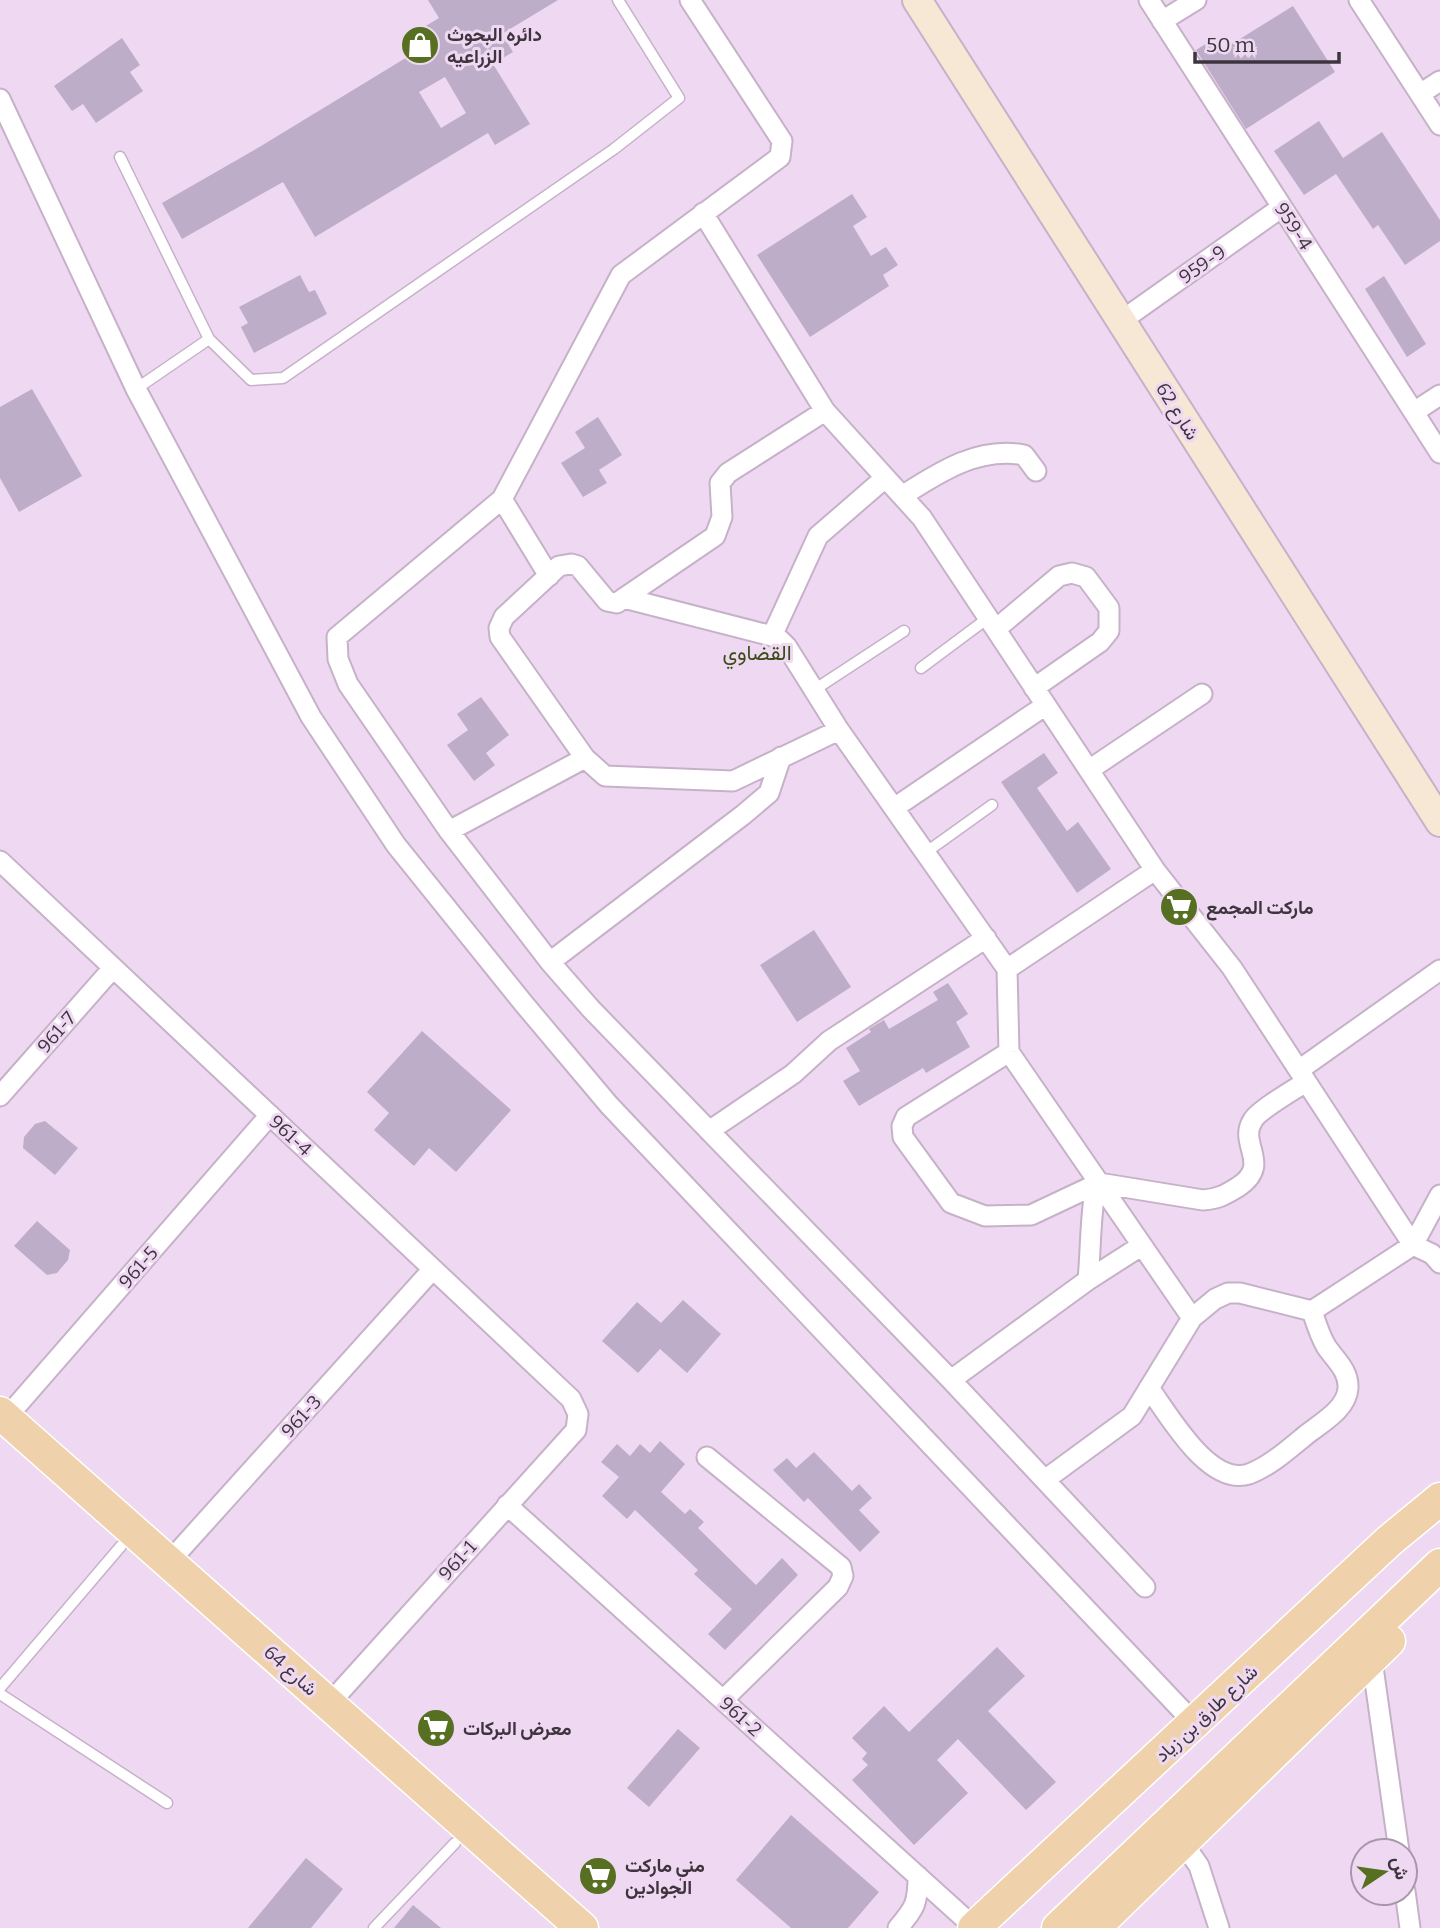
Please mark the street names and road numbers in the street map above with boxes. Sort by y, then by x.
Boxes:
street label: 959-4 [1270,198,1317,254]
street label: 959-9 [1174,240,1230,289]
street label: شارع 62 [1150,378,1204,445]
street label: 961-7 [32,1007,81,1058]
street label: 961-4 [265,1110,317,1161]
street label: 961-5 [114,1242,163,1293]
street label: 961-3 [276,1390,326,1442]
street label: 961-1 [434,1536,481,1585]
street label: شارع 64 [258,1640,322,1701]
street label: شارع طارق بن زياد [1150,1660,1263,1767]
street label: 961-2 [715,1692,766,1741]

